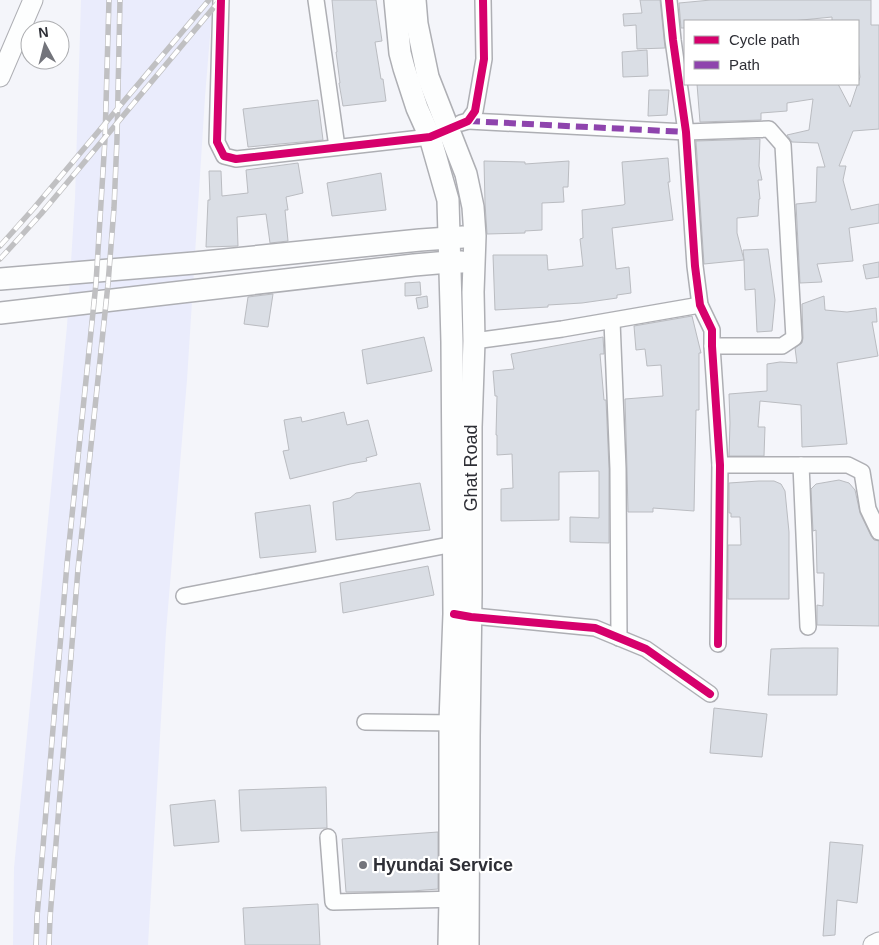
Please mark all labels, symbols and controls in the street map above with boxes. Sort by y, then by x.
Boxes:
north arrow [20,20,70,70]
legend [684,20,859,85]
text: N [37,24,49,41]
text: Cycle path [729,31,800,48]
text: Path [729,56,760,73]
street label: Ghat Road [461,424,481,512]
place label: Hyundai Service [373,855,513,875]
marker: Hyundai Service [357,859,369,871]

